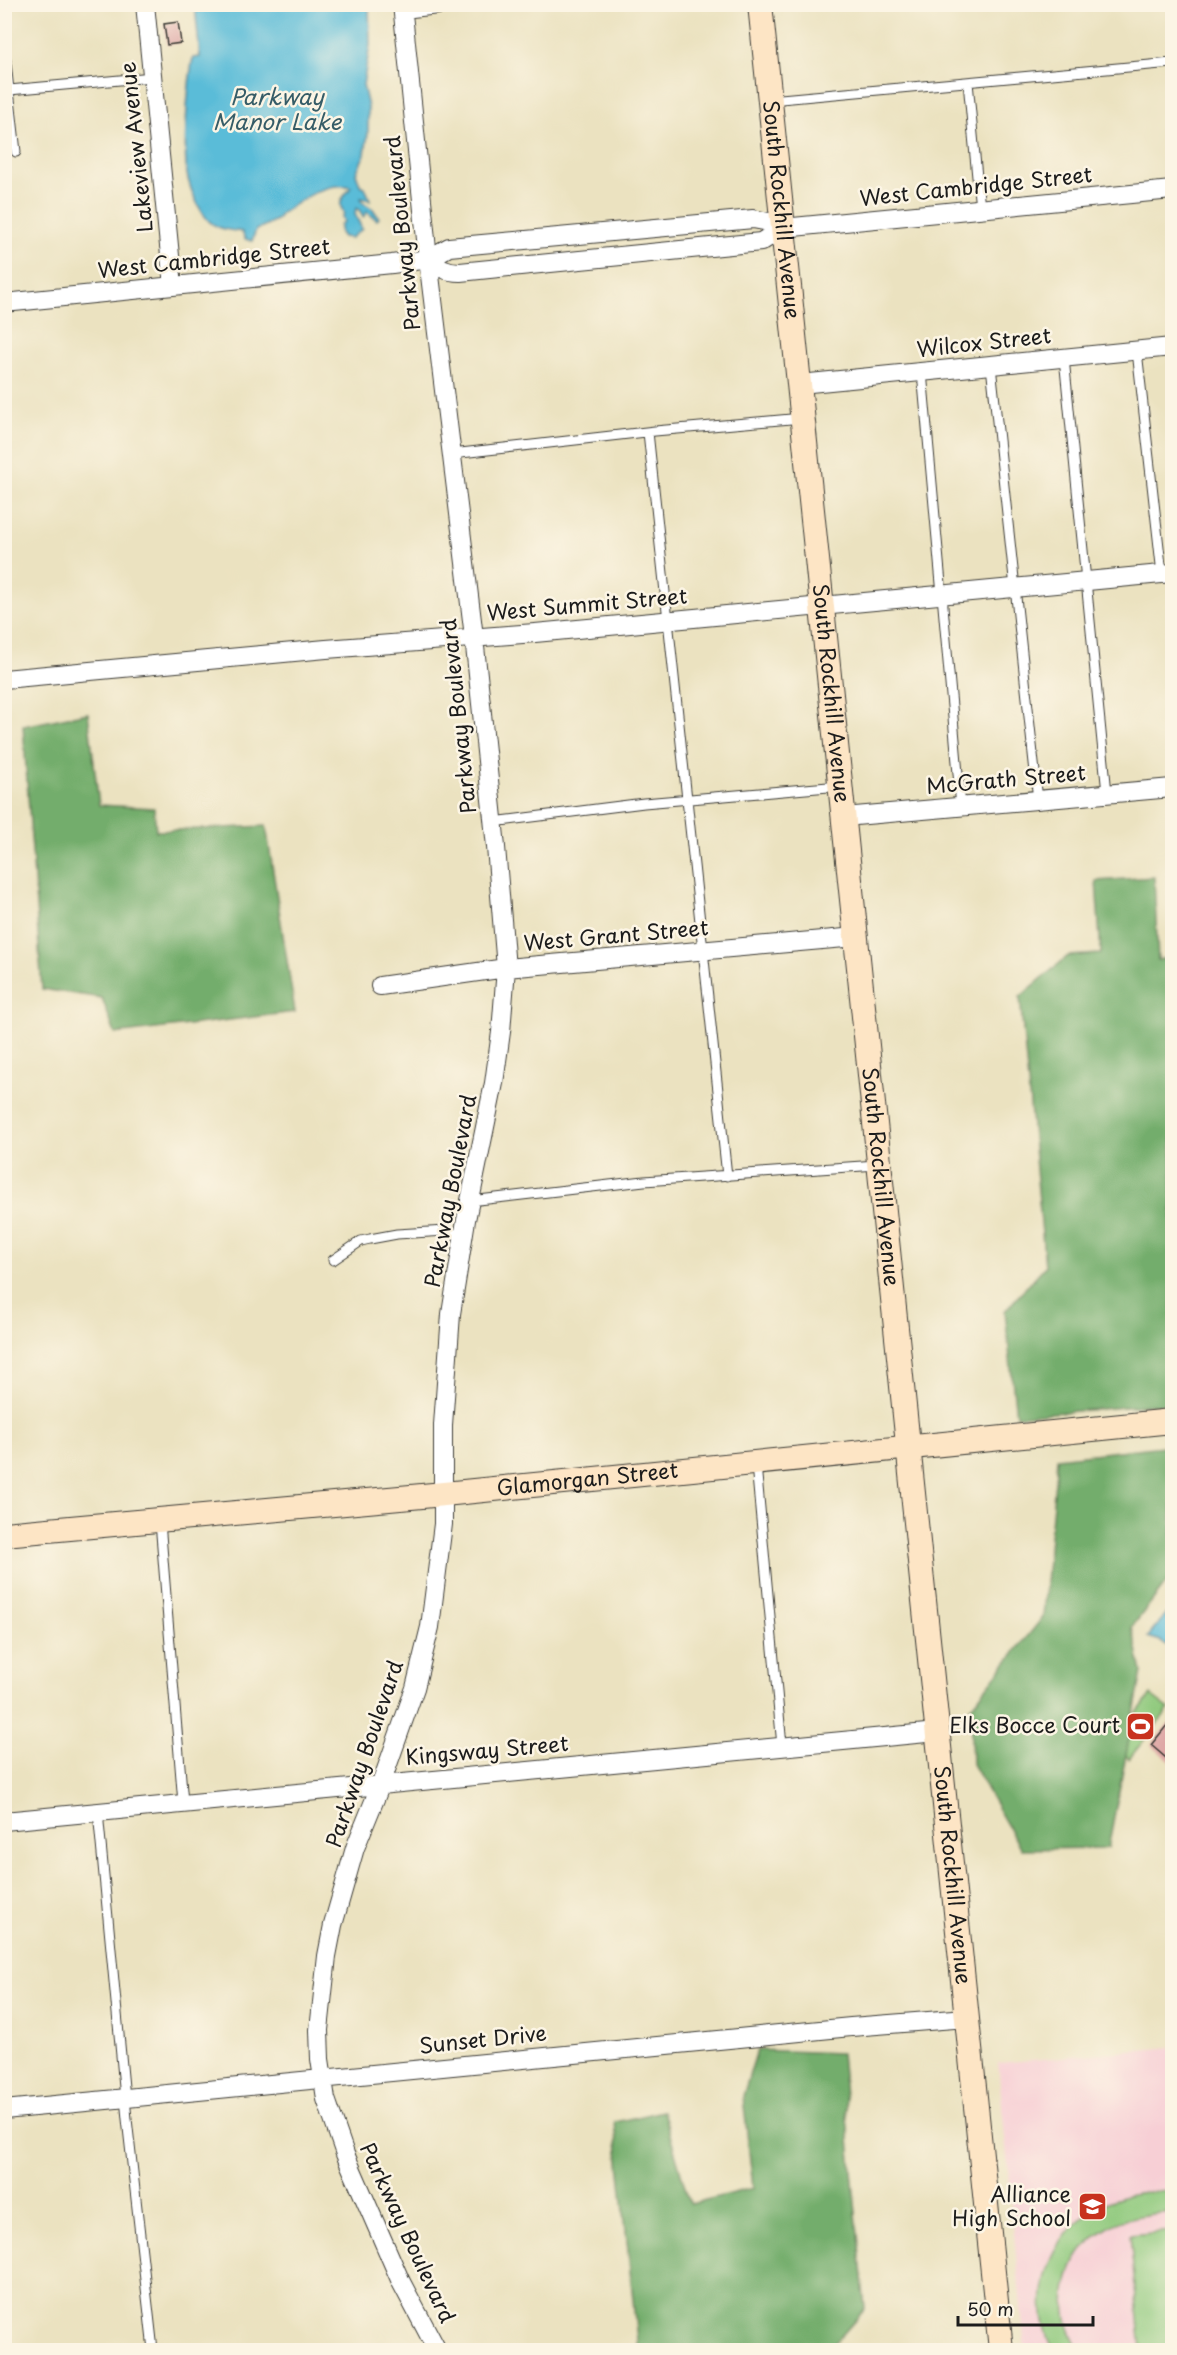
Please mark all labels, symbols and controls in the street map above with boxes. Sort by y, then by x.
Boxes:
street label: Lakeview Avenue [110,60,160,234]
water label: Parkway Manor Lake [213,79,342,137]
street label: South Rockhill Avenue [756,99,810,321]
street label: Parkway Boulevard [375,134,427,332]
street label: West Cambridge Street [858,157,1094,213]
street label: West Cambridge Street [96,229,332,285]
street label: Wilcox Street [915,318,1053,364]
street label: West Summit Street [485,578,688,628]
street label: South Rockhill Avenue [806,582,860,804]
street label: Parkway Boulevard [431,617,483,815]
street label: McGrath Street [925,755,1087,801]
street label: West Grant Street [522,910,710,958]
street label: South Rockhill Avenue [855,1066,910,1288]
street label: Parkway Boulevard [415,1091,483,1290]
street label: Glamorgan Street [495,1453,679,1503]
street label: Parkway Boulevard [316,1655,410,1851]
place label: Elks Bocce Court [949,1708,1120,1740]
sports icon: Elks Bocce Court [1125,1710,1157,1742]
street label: Kingsway Street [404,1726,570,1772]
street label: South Rockhill Avenue [927,1764,981,1986]
street label: Sunset Drive [417,2015,548,2061]
street label: Parkway Boulevard [353,2137,465,2328]
place label: Alliance High School [952,2177,1071,2233]
school or university icon: Alliance High School [1076,2191,1108,2223]
scale bar [958,2289,1093,2327]
text: 50 m [967,2295,1014,2322]

